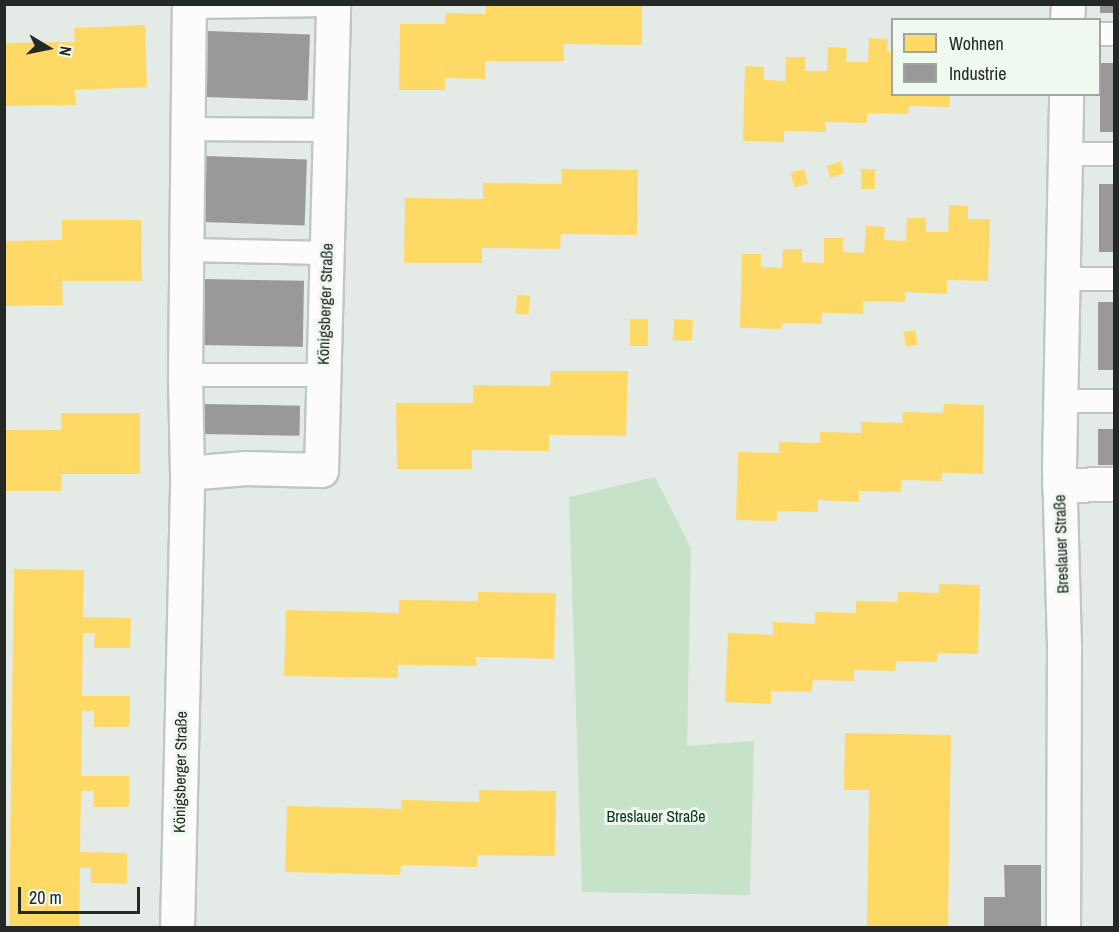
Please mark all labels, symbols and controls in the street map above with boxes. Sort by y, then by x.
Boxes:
north arrow [18,18,78,78]
legend [891,18,1101,96]
text: Wohnen [949,31,1004,56]
text: N [54,45,77,58]
text: Industrie [949,61,1006,86]
street label: Königsberger Straße [313,243,337,365]
street label: Breslauer Straße [1050,494,1072,594]
street label: Königsberger Straße [169,711,191,833]
park label: Breslauer Straße [606,806,706,826]
scale bar [21,875,142,913]
text: 20 m [29,885,62,910]

